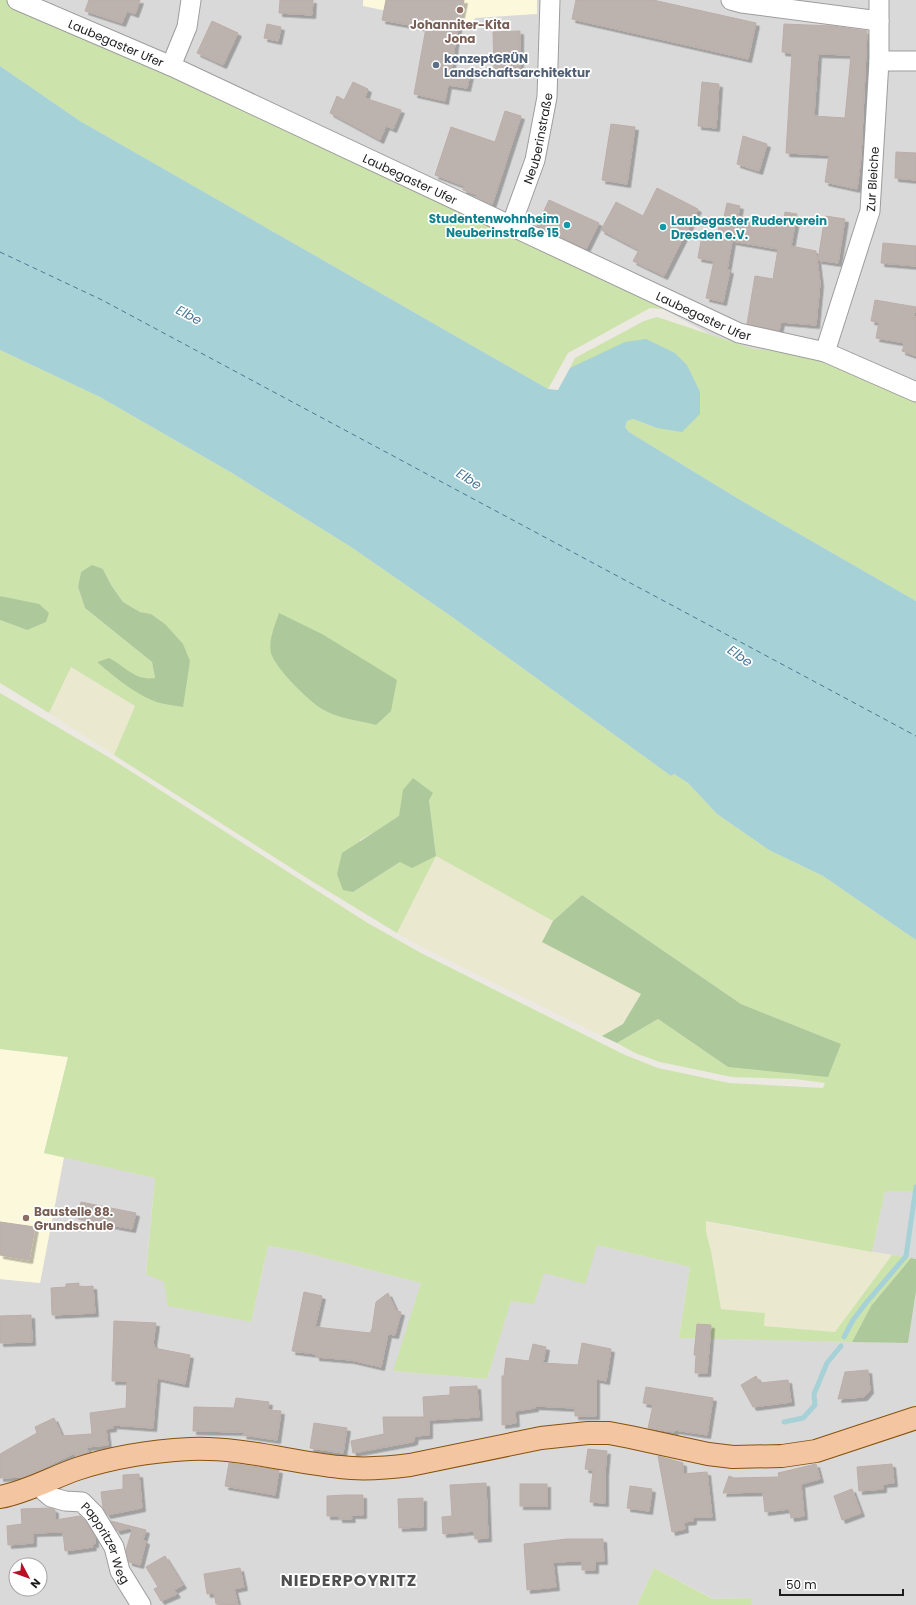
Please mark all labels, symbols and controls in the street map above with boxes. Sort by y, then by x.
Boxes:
marker: Johanniter-Kita Jona [455,5,465,15]
street label: Laubegaster Ufer [66,15,167,71]
place label: Johanniter-Kita Jona [410,16,510,47]
place label: konzeptGRÜN Landschaftsarchitektur [444,50,590,81]
marker: konzeptGRÜN Landschaftsarchitektur [431,60,441,70]
street label: Neuberinstraße [519,93,556,186]
street label: Zur Bleiche [861,146,882,212]
street label: Laubegaster Ufer [360,149,461,208]
place label: Studentenwohnheim Neuberinstraße 15 [429,210,559,241]
place label: Laubegaster Ruderverein Dresden e.V. [671,212,827,243]
marker: Studentenwohnheim Neuberinstraße 15 [562,220,572,230]
marker: Laubegaster Ruderverein Dresden e.V. [658,222,668,232]
street label: Laubegaster Ufer [653,287,753,344]
water label: Elbe [173,300,205,330]
water label: Elbe [453,464,485,494]
water label: Elbe [724,641,756,671]
place label: Baustelle 88. Grundschule [34,1203,114,1234]
marker: Baustelle 88. Grundschule [21,1213,31,1223]
street label: Pappritzer Weg [78,1498,134,1587]
north arrow [8,1557,48,1597]
district label: NIEDERPOYRITZ [281,1569,417,1592]
scale bar [780,1571,903,1597]
text: N [27,1575,44,1592]
text: 50 m [786,1576,817,1593]

